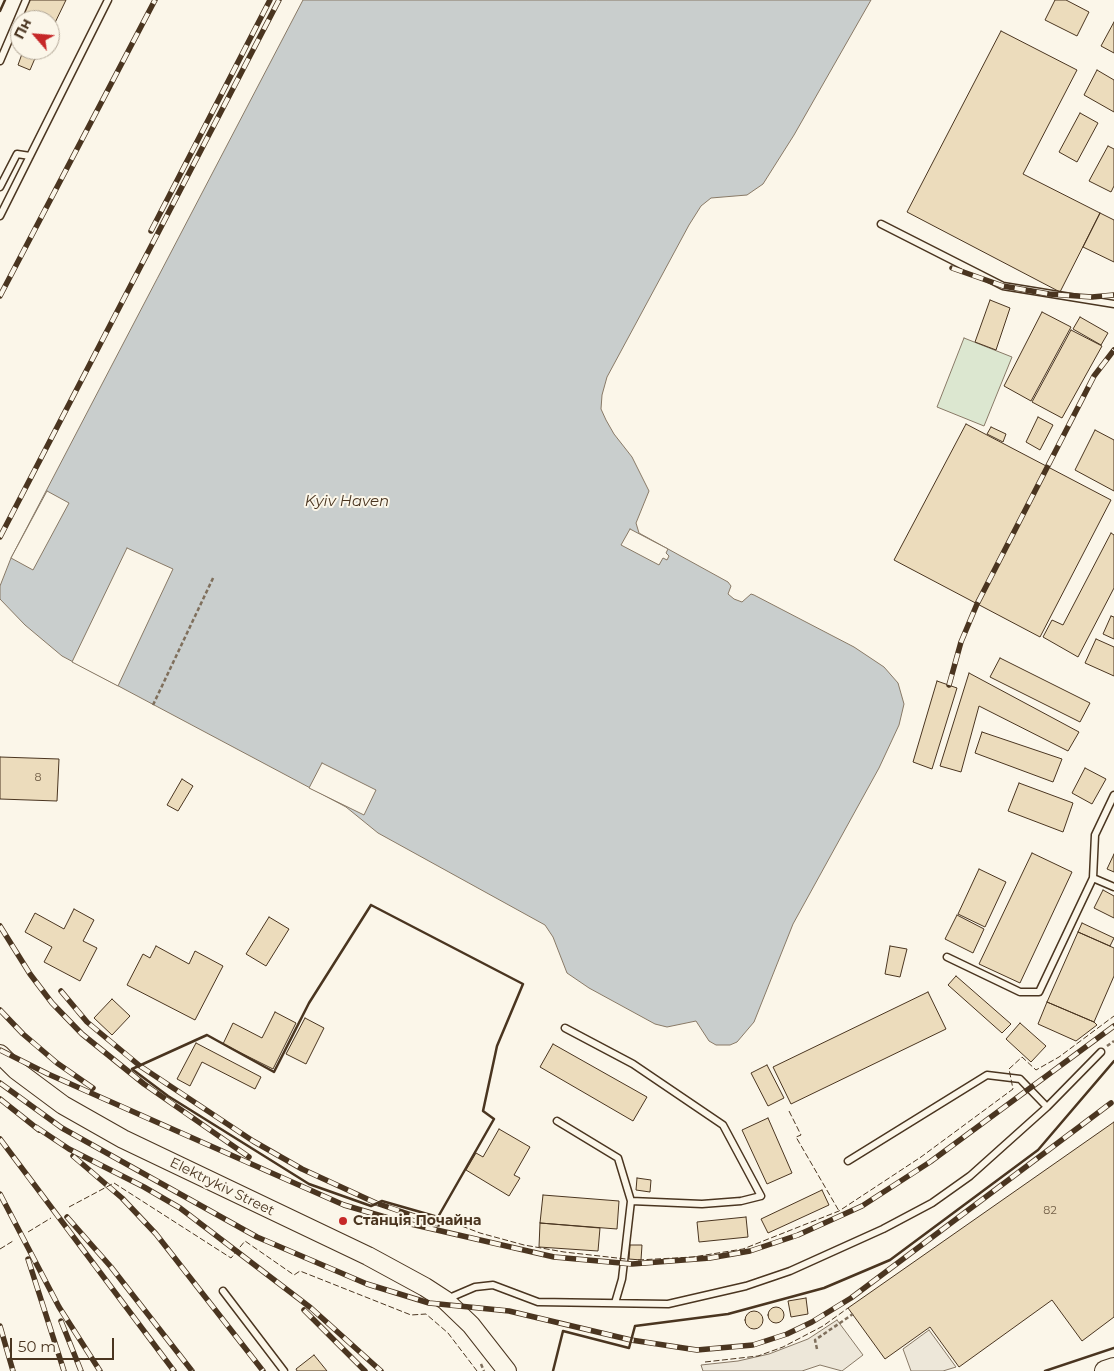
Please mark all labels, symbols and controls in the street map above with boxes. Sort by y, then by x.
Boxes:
north arrow [10,10,60,60]
text: Пн [10,15,35,42]
water label: Kyiv Haven [305,493,389,511]
house number: 8 [34,771,42,785]
street label: Elektrykiv Street [167,1154,277,1220]
house number: 82 [1043,1204,1057,1218]
place label: Станція Почайна [353,1213,481,1229]
marker: Станція Почайна [337,1215,349,1227]
scale bar [12,1328,116,1360]
text: 50 m [18,1337,56,1356]

